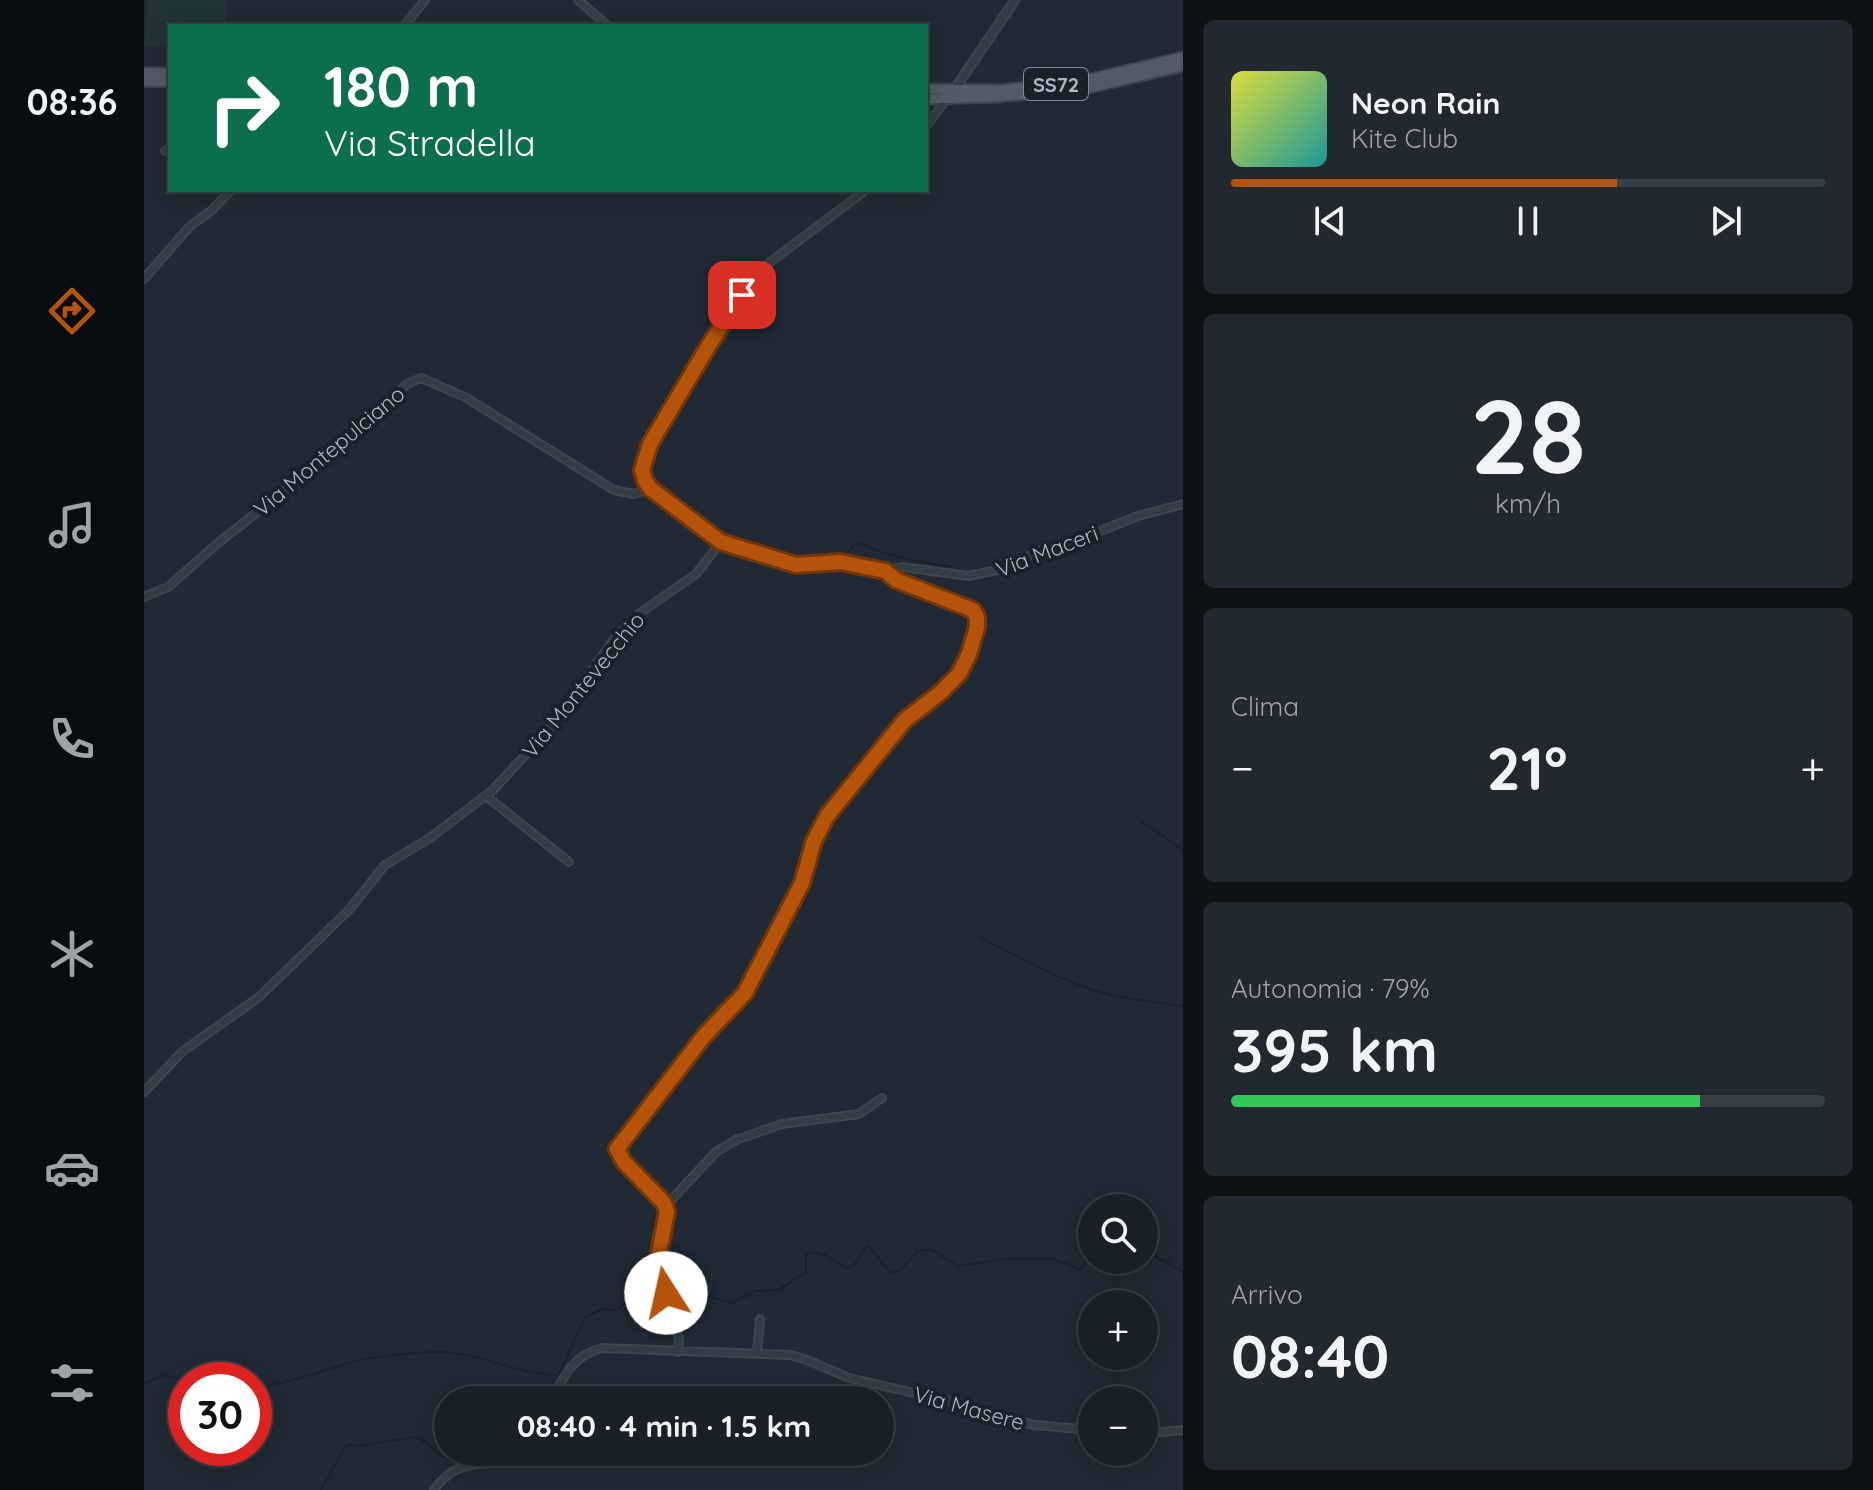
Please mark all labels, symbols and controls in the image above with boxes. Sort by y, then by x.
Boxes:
text: 180 m [324,51,478,121]
icon: right [192,56,296,160]
road number: SS72 [1024,68,1088,100]
text: 08:36 [27,79,117,124]
text: Neon Rain [1351,84,1500,122]
text: Via Stradella [324,120,536,165]
text: Kite Club [1351,122,1458,155]
icon: previous [1308,199,1352,243]
icon: pause [1506,199,1550,243]
icon: next [1704,199,1748,243]
pin [708,261,776,329]
icon: arrive [720,273,764,317]
icon: directions [44,283,100,339]
text: 28 [1470,370,1586,500]
street label: Via Montepulciano [248,380,410,522]
text: km/h [1495,487,1561,520]
icon: music [44,497,100,553]
street label: Via Maceri [992,519,1102,583]
street label: Via Montevecchio [516,606,650,764]
text: Clima [1231,690,1299,723]
icon: phone [44,711,100,767]
text: 21° [1487,730,1568,805]
text: − [1231,740,1254,795]
text: + [1800,740,1825,795]
icon: climate [44,926,100,982]
text: Autonomia · 79% [1231,972,1430,1005]
text: 395 km [1231,1012,1438,1087]
icon: car [44,1140,100,1196]
map controls [1078,1194,1158,1466]
button: search [1078,1194,1158,1274]
position arrow [624,1251,708,1335]
text: Arrivo [1231,1278,1303,1311]
button: + [1078,1290,1158,1370]
text: 08:40 [1231,1318,1389,1393]
icon: filters [44,1355,100,1411]
speed limit sign: 30 [168,1362,272,1466]
street label: Via Masere [911,1380,1027,1436]
button: − [1078,1386,1158,1466]
text: 08:40 · 4 min · 1.5 km [517,1407,811,1445]

